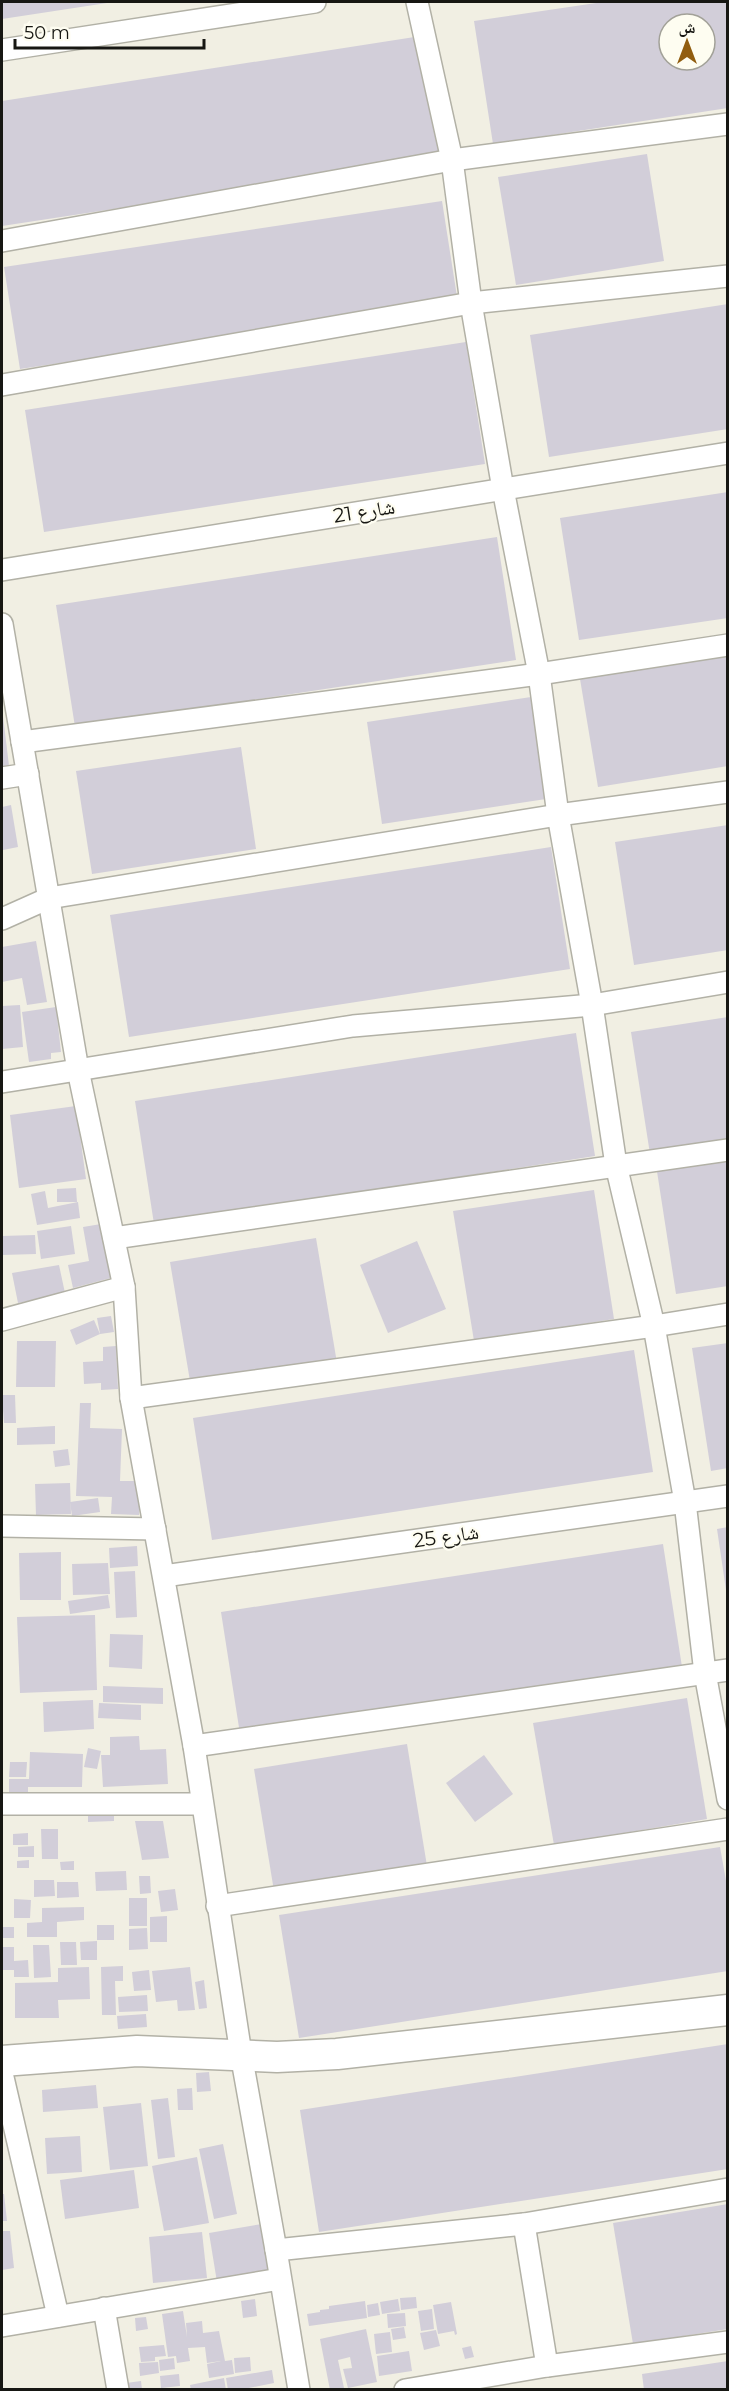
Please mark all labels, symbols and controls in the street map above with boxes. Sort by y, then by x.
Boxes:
scale bar [15,12,204,50]
north arrow [657,12,717,72]
text: ش [679,18,696,37]
text: 50 m [24,22,70,44]
street label: شارع 21 [332,494,397,529]
street label: شارع 25 [412,1520,480,1553]

